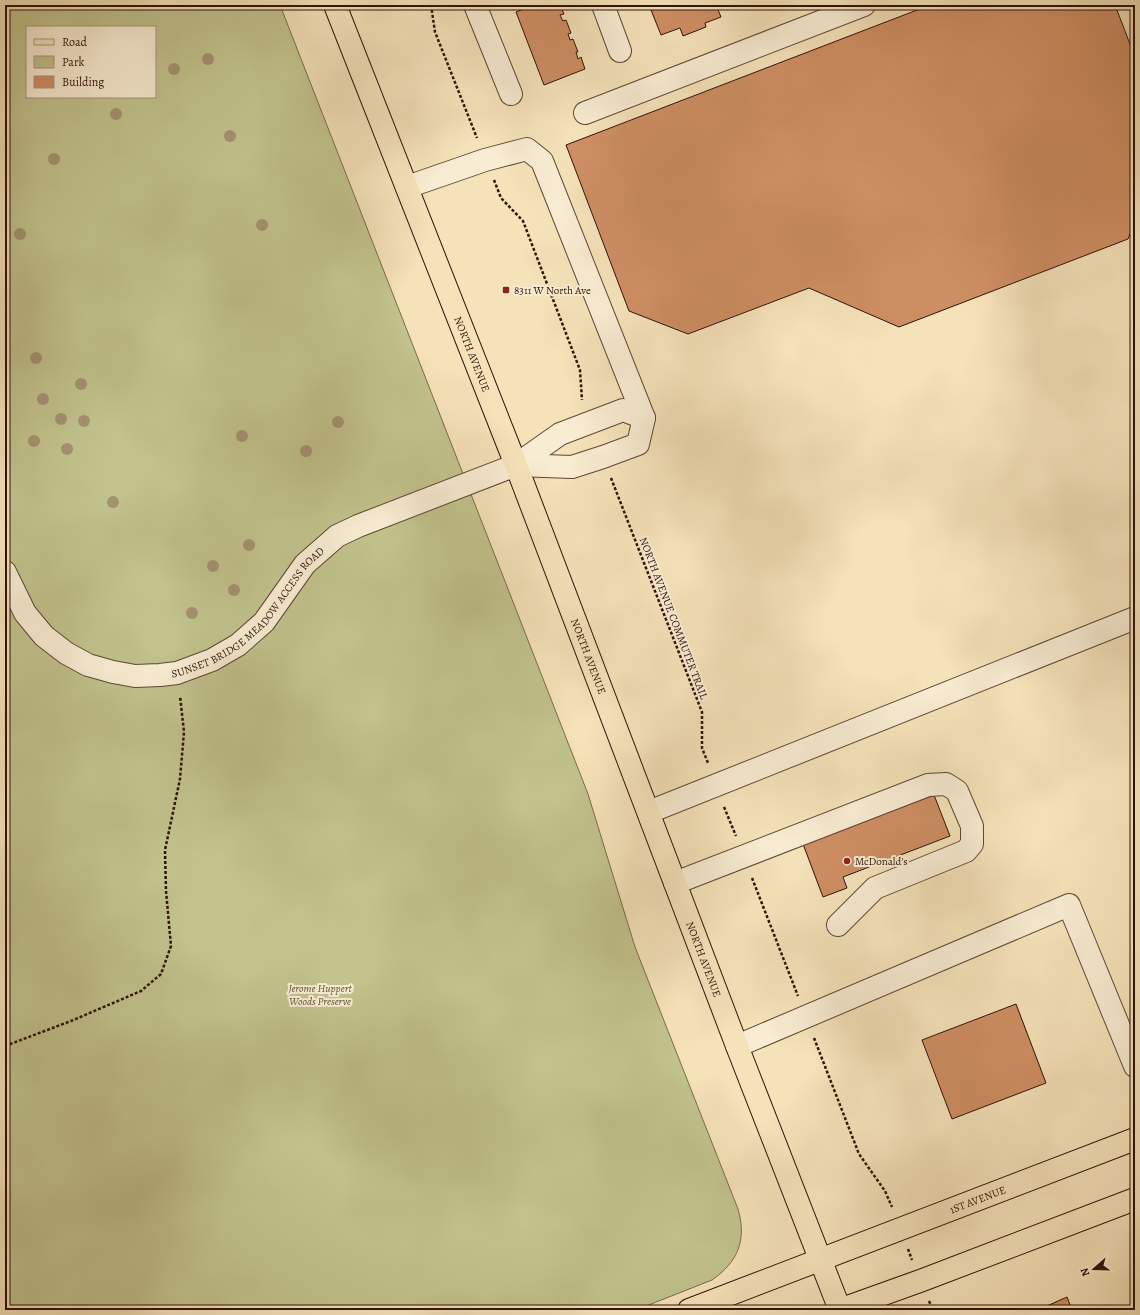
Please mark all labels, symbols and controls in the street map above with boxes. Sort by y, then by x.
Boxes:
legend [26,26,156,98]
text: Road [62,34,88,50]
text: Park [62,54,85,70]
text: Building [62,74,104,90]
place label: 8311 W North Ave [514,283,591,298]
marker: 8311 W North Ave [501,285,511,295]
street label: NORTH AVENUE [450,314,493,394]
street label: NORTH AVENUE COMMUTER TRAIL [636,535,712,702]
street label: SUNSET BRIDGE MEADOW ACCESS ROAD [171,544,328,682]
street label: NORTH AVENUE [567,616,610,696]
place label: McDonald's [855,854,908,869]
marker: McDonald's [842,856,852,866]
street label: NORTH AVENUE [682,919,725,999]
park label: Jerome Huppert Woods Preserve [287,981,352,1009]
street label: 1ST AVENUE [947,1182,1008,1217]
north arrow [1074,1249,1114,1289]
text: N [1077,1266,1093,1279]

